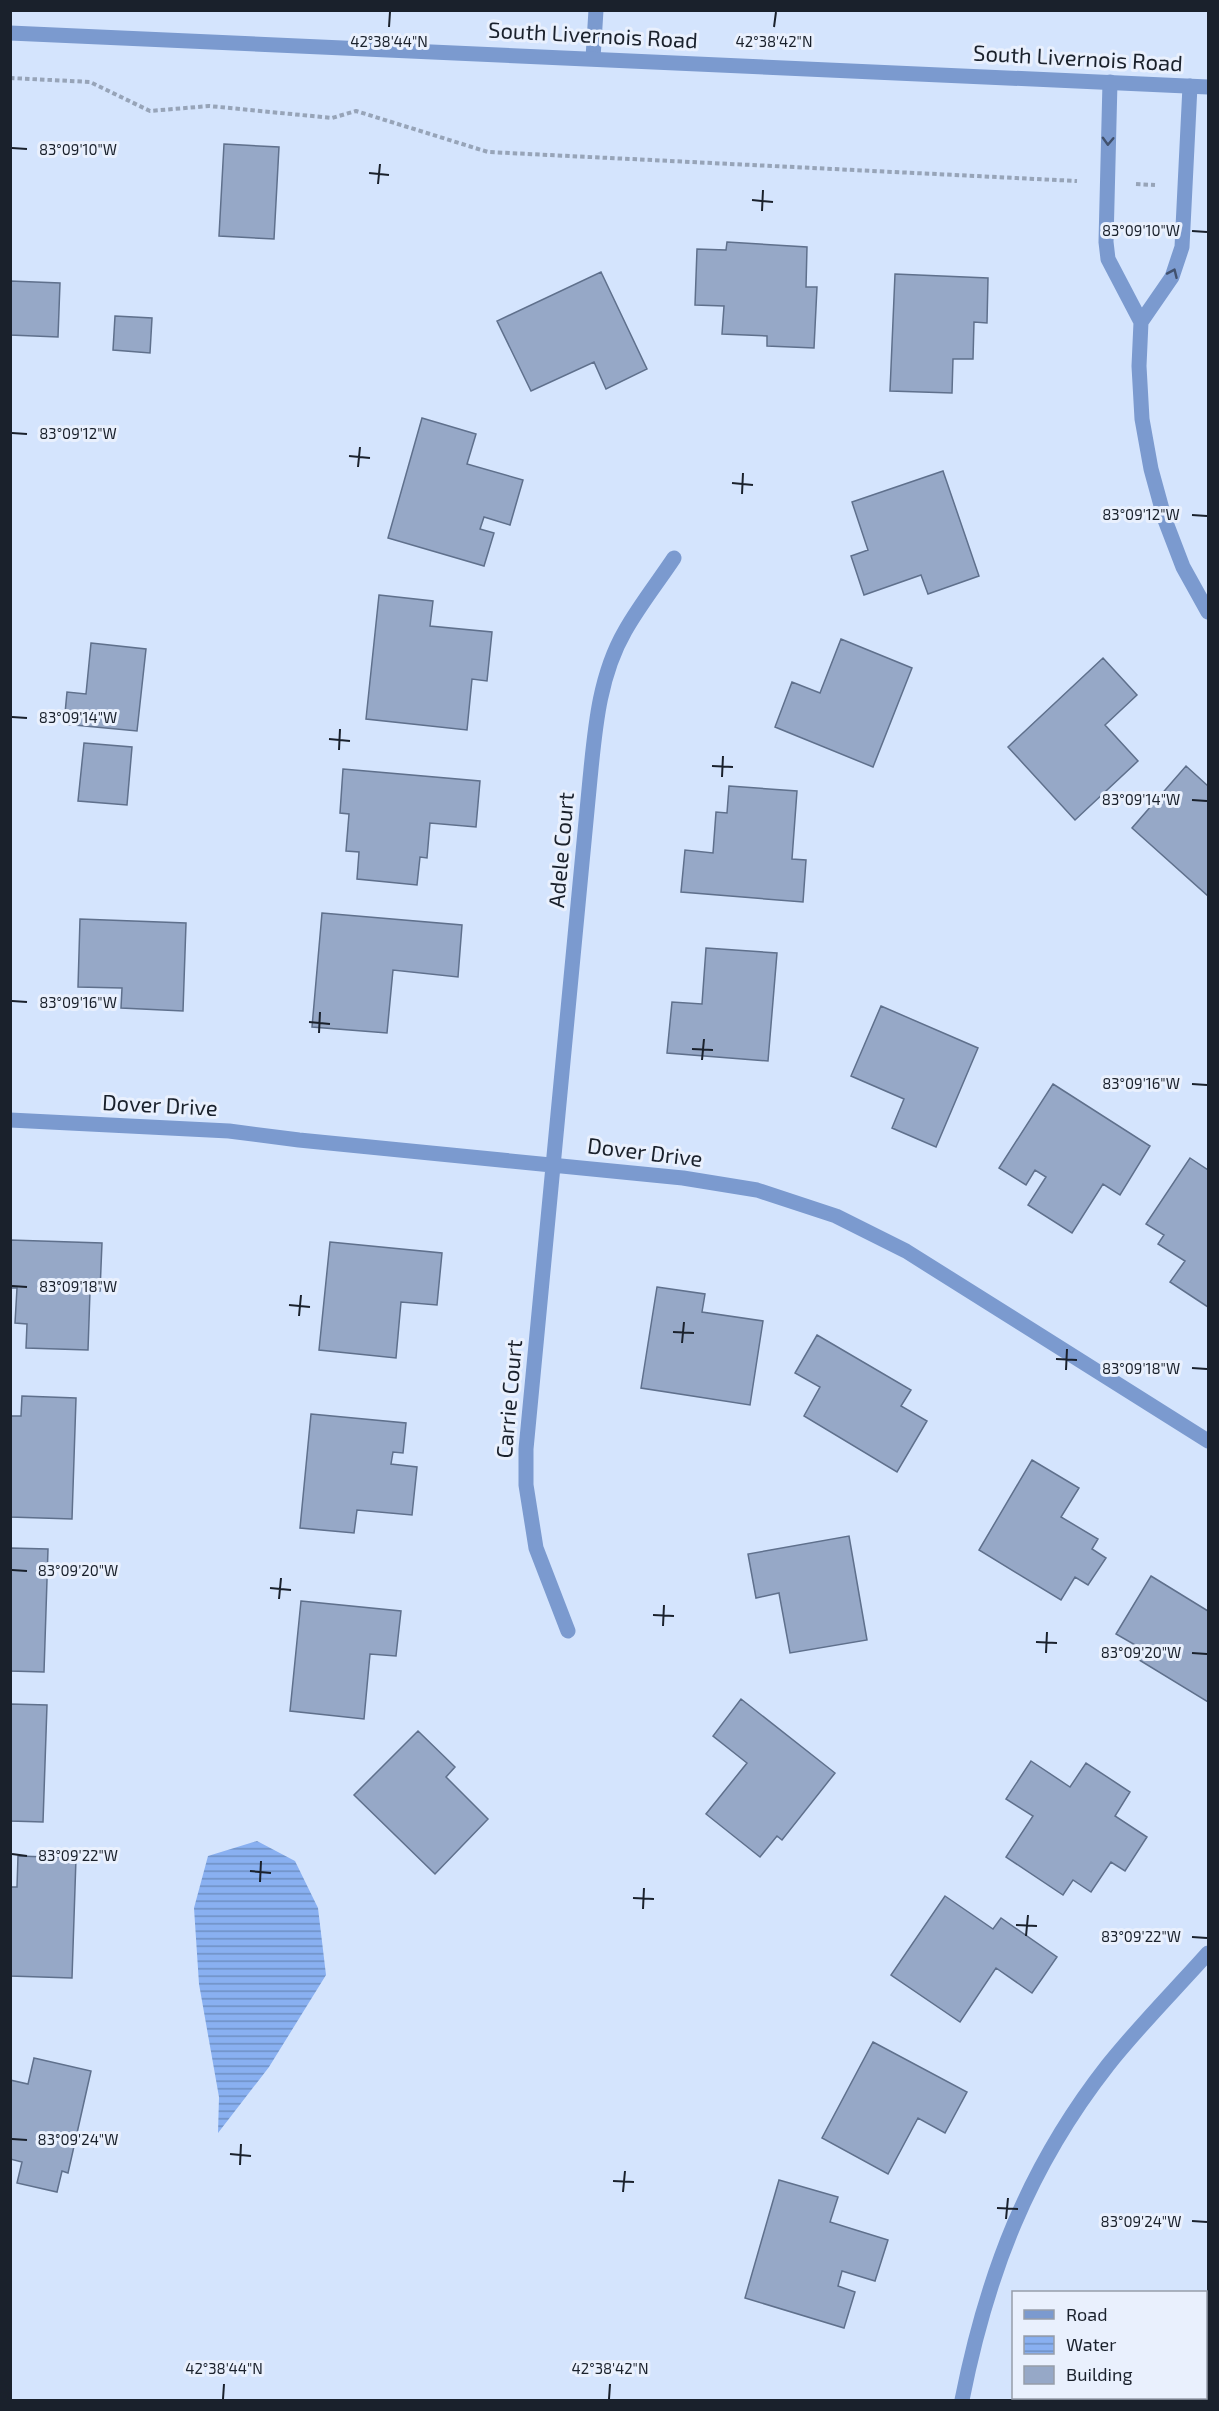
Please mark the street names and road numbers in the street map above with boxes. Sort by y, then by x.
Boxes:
street label: South Livernois Road [488,16,699,52]
street label: South Livernois Road [973,39,1184,75]
street label: Adele Court [542,791,578,909]
street label: Dover Drive [102,1088,219,1120]
street label: Dover Drive [586,1131,704,1171]
street label: Carrie Court [490,1338,526,1459]

